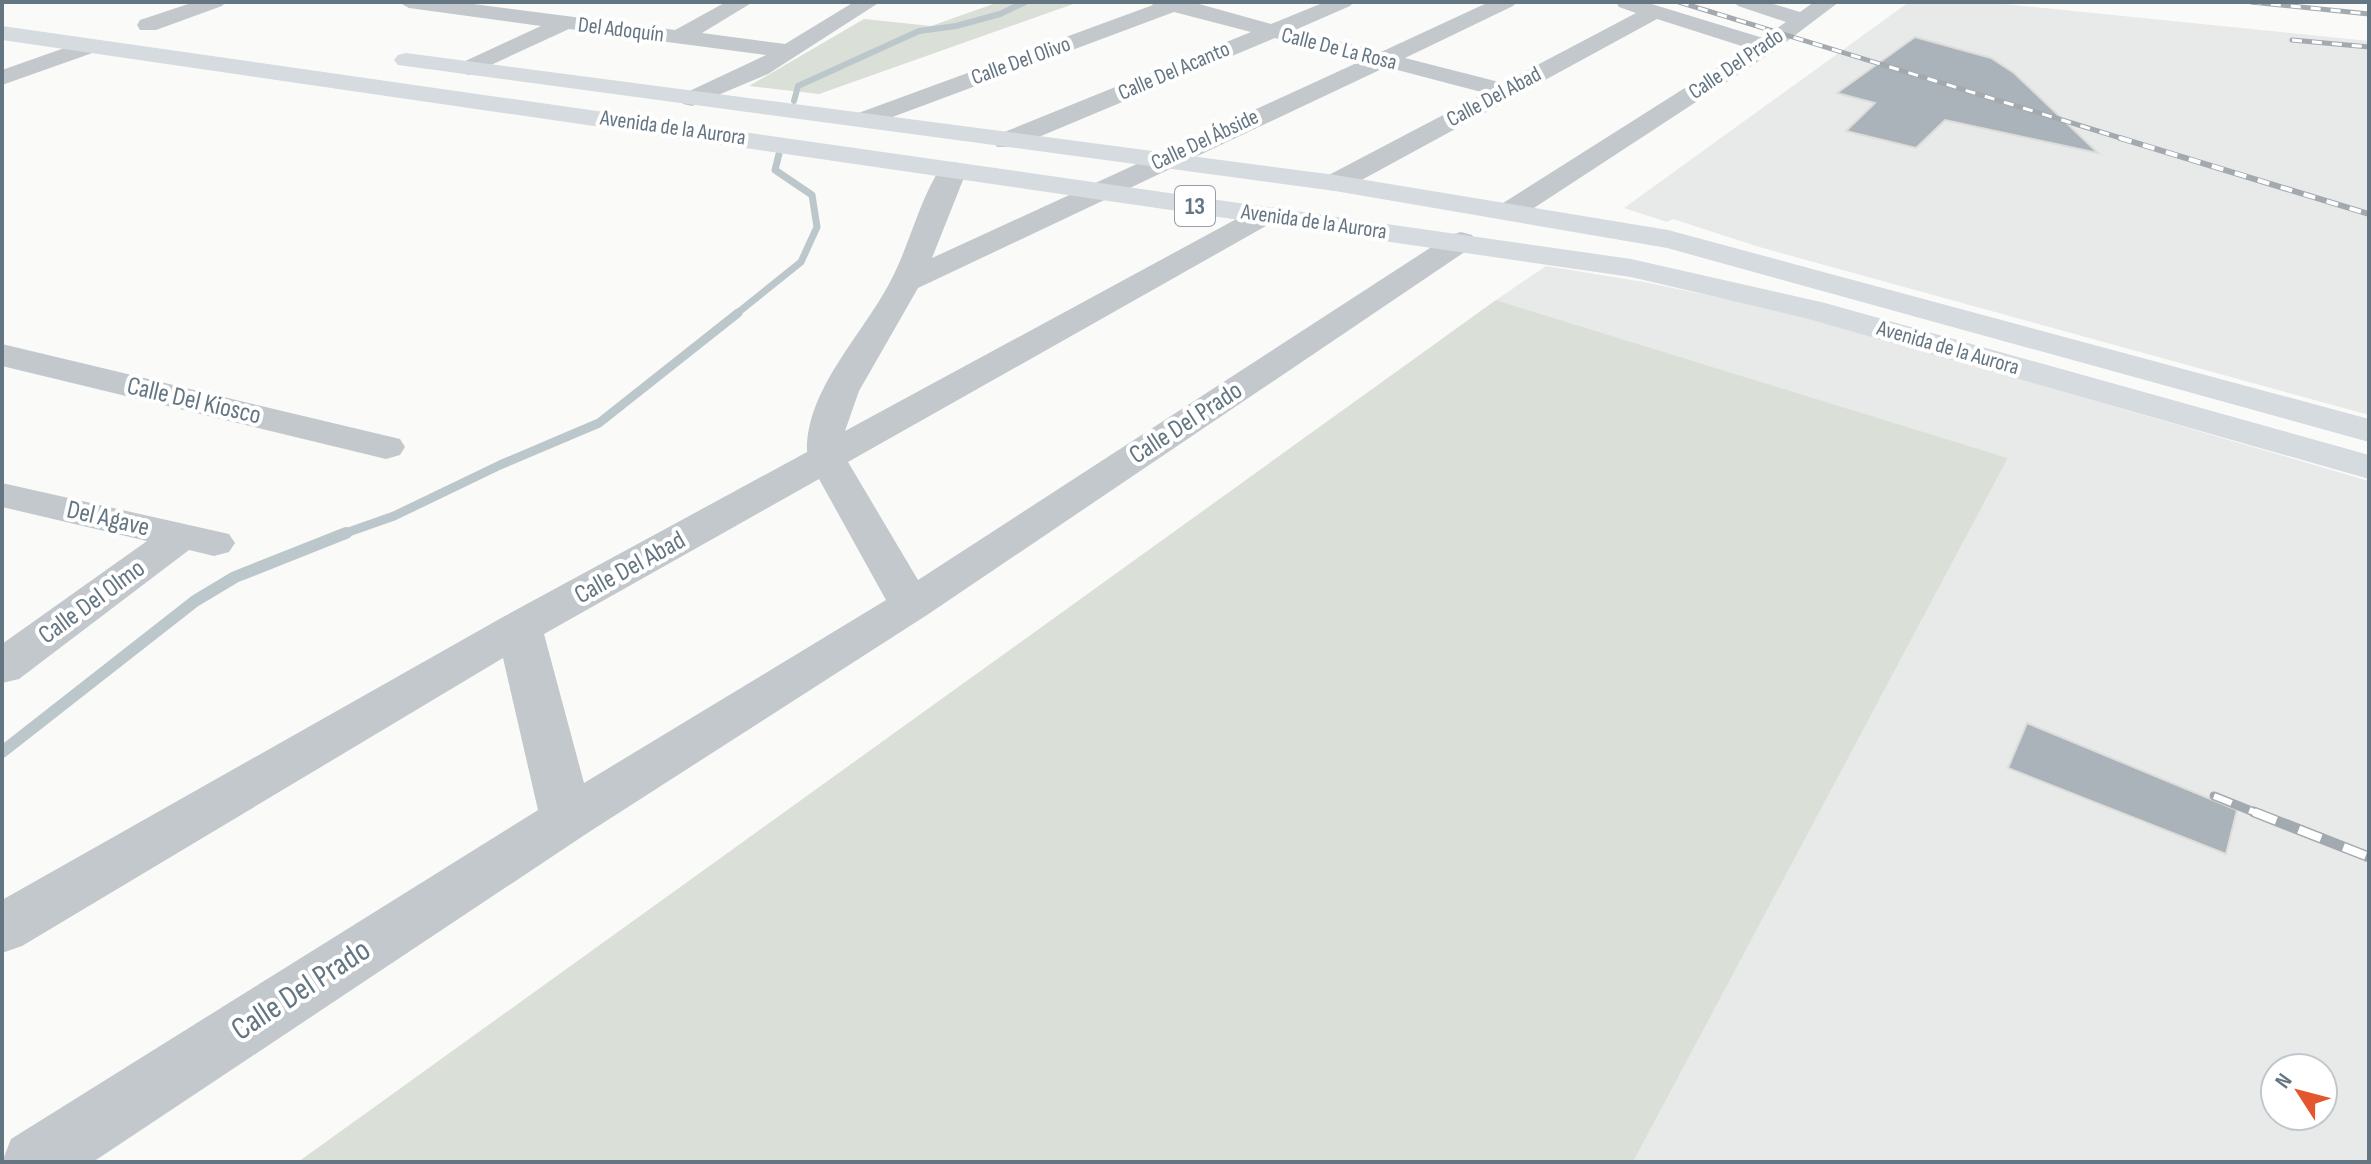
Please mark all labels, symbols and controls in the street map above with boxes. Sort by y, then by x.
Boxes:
street label: Del Adoquín [576,11,666,49]
street label: Calle De La Rosa [1279,22,1399,76]
street label: Calle Del Prado [1683,22,1789,106]
street label: Calle Del Olivo [968,31,1074,91]
street label: Calle Del Acanto [1114,35,1234,107]
street label: Calle Del Abad [1442,61,1546,133]
street label: Calle Del Ábside [1147,103,1263,177]
street label: Avenida de la Aurora [597,104,748,152]
road number: 13 [1175,186,1215,226]
street label: Avenida de la Aurora [1238,198,1389,246]
street label: Avenida de la Aurora [1873,315,2022,381]
street label: Calle Del Kiosco [124,371,264,431]
street label: Calle Del Prado [1124,375,1248,471]
street label: Del Agave [64,494,152,544]
street label: Calle Del Abad [569,525,691,611]
street label: Calle Del Olmo [33,553,151,651]
street label: Calle Del Prado [224,931,378,1049]
north arrow [2259,1052,2339,1132]
text: N [2270,1068,2298,1094]

